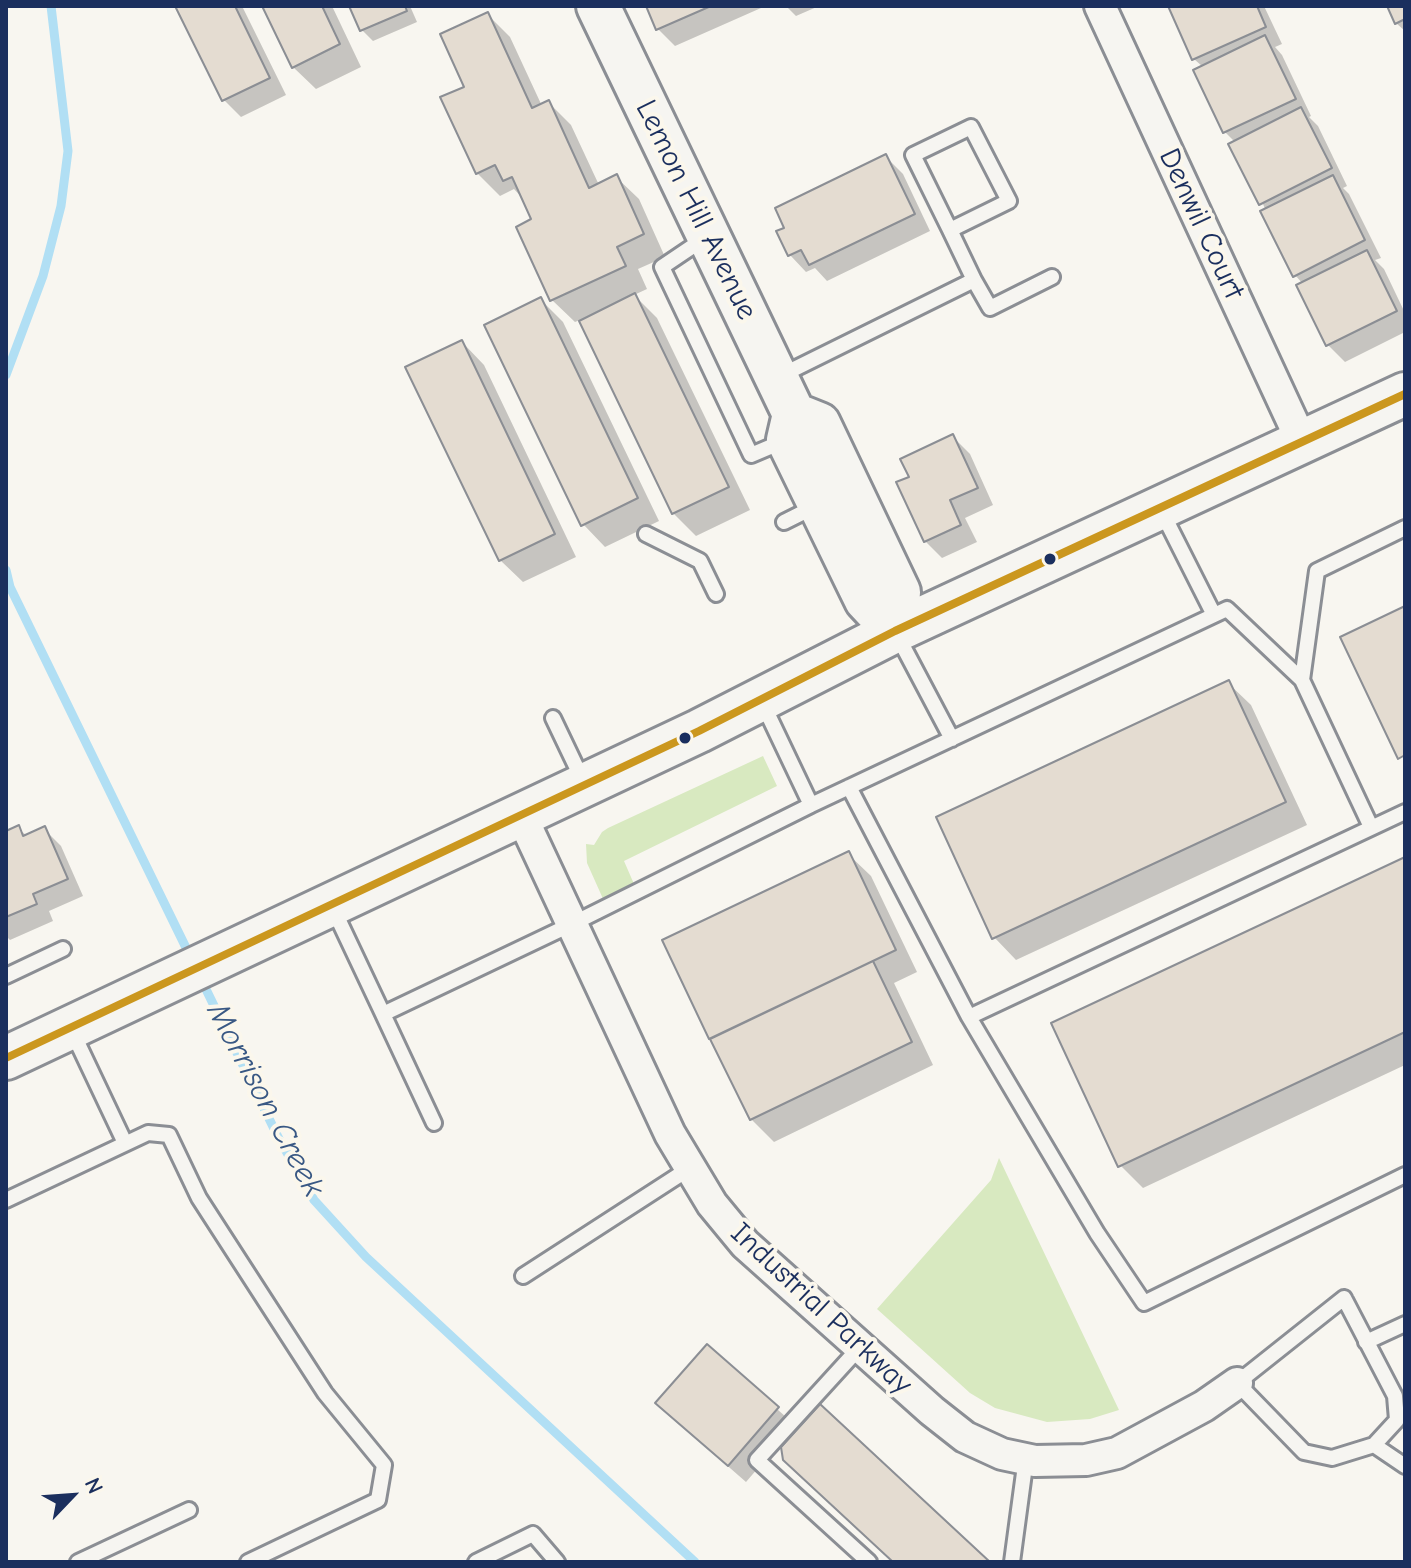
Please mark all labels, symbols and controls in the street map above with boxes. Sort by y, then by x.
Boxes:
street label: Lemon Hill Avenue [627,94,765,326]
street label: Denwil Court [1150,143,1252,305]
unlabelled marker [1042,551,1058,567]
unlabelled marker [677,730,693,746]
water label: Morrison Creek [198,996,332,1204]
street label: Industrial Parkway [723,1216,919,1402]
north arrow [32,1456,112,1536]
text: N [79,1474,109,1498]

